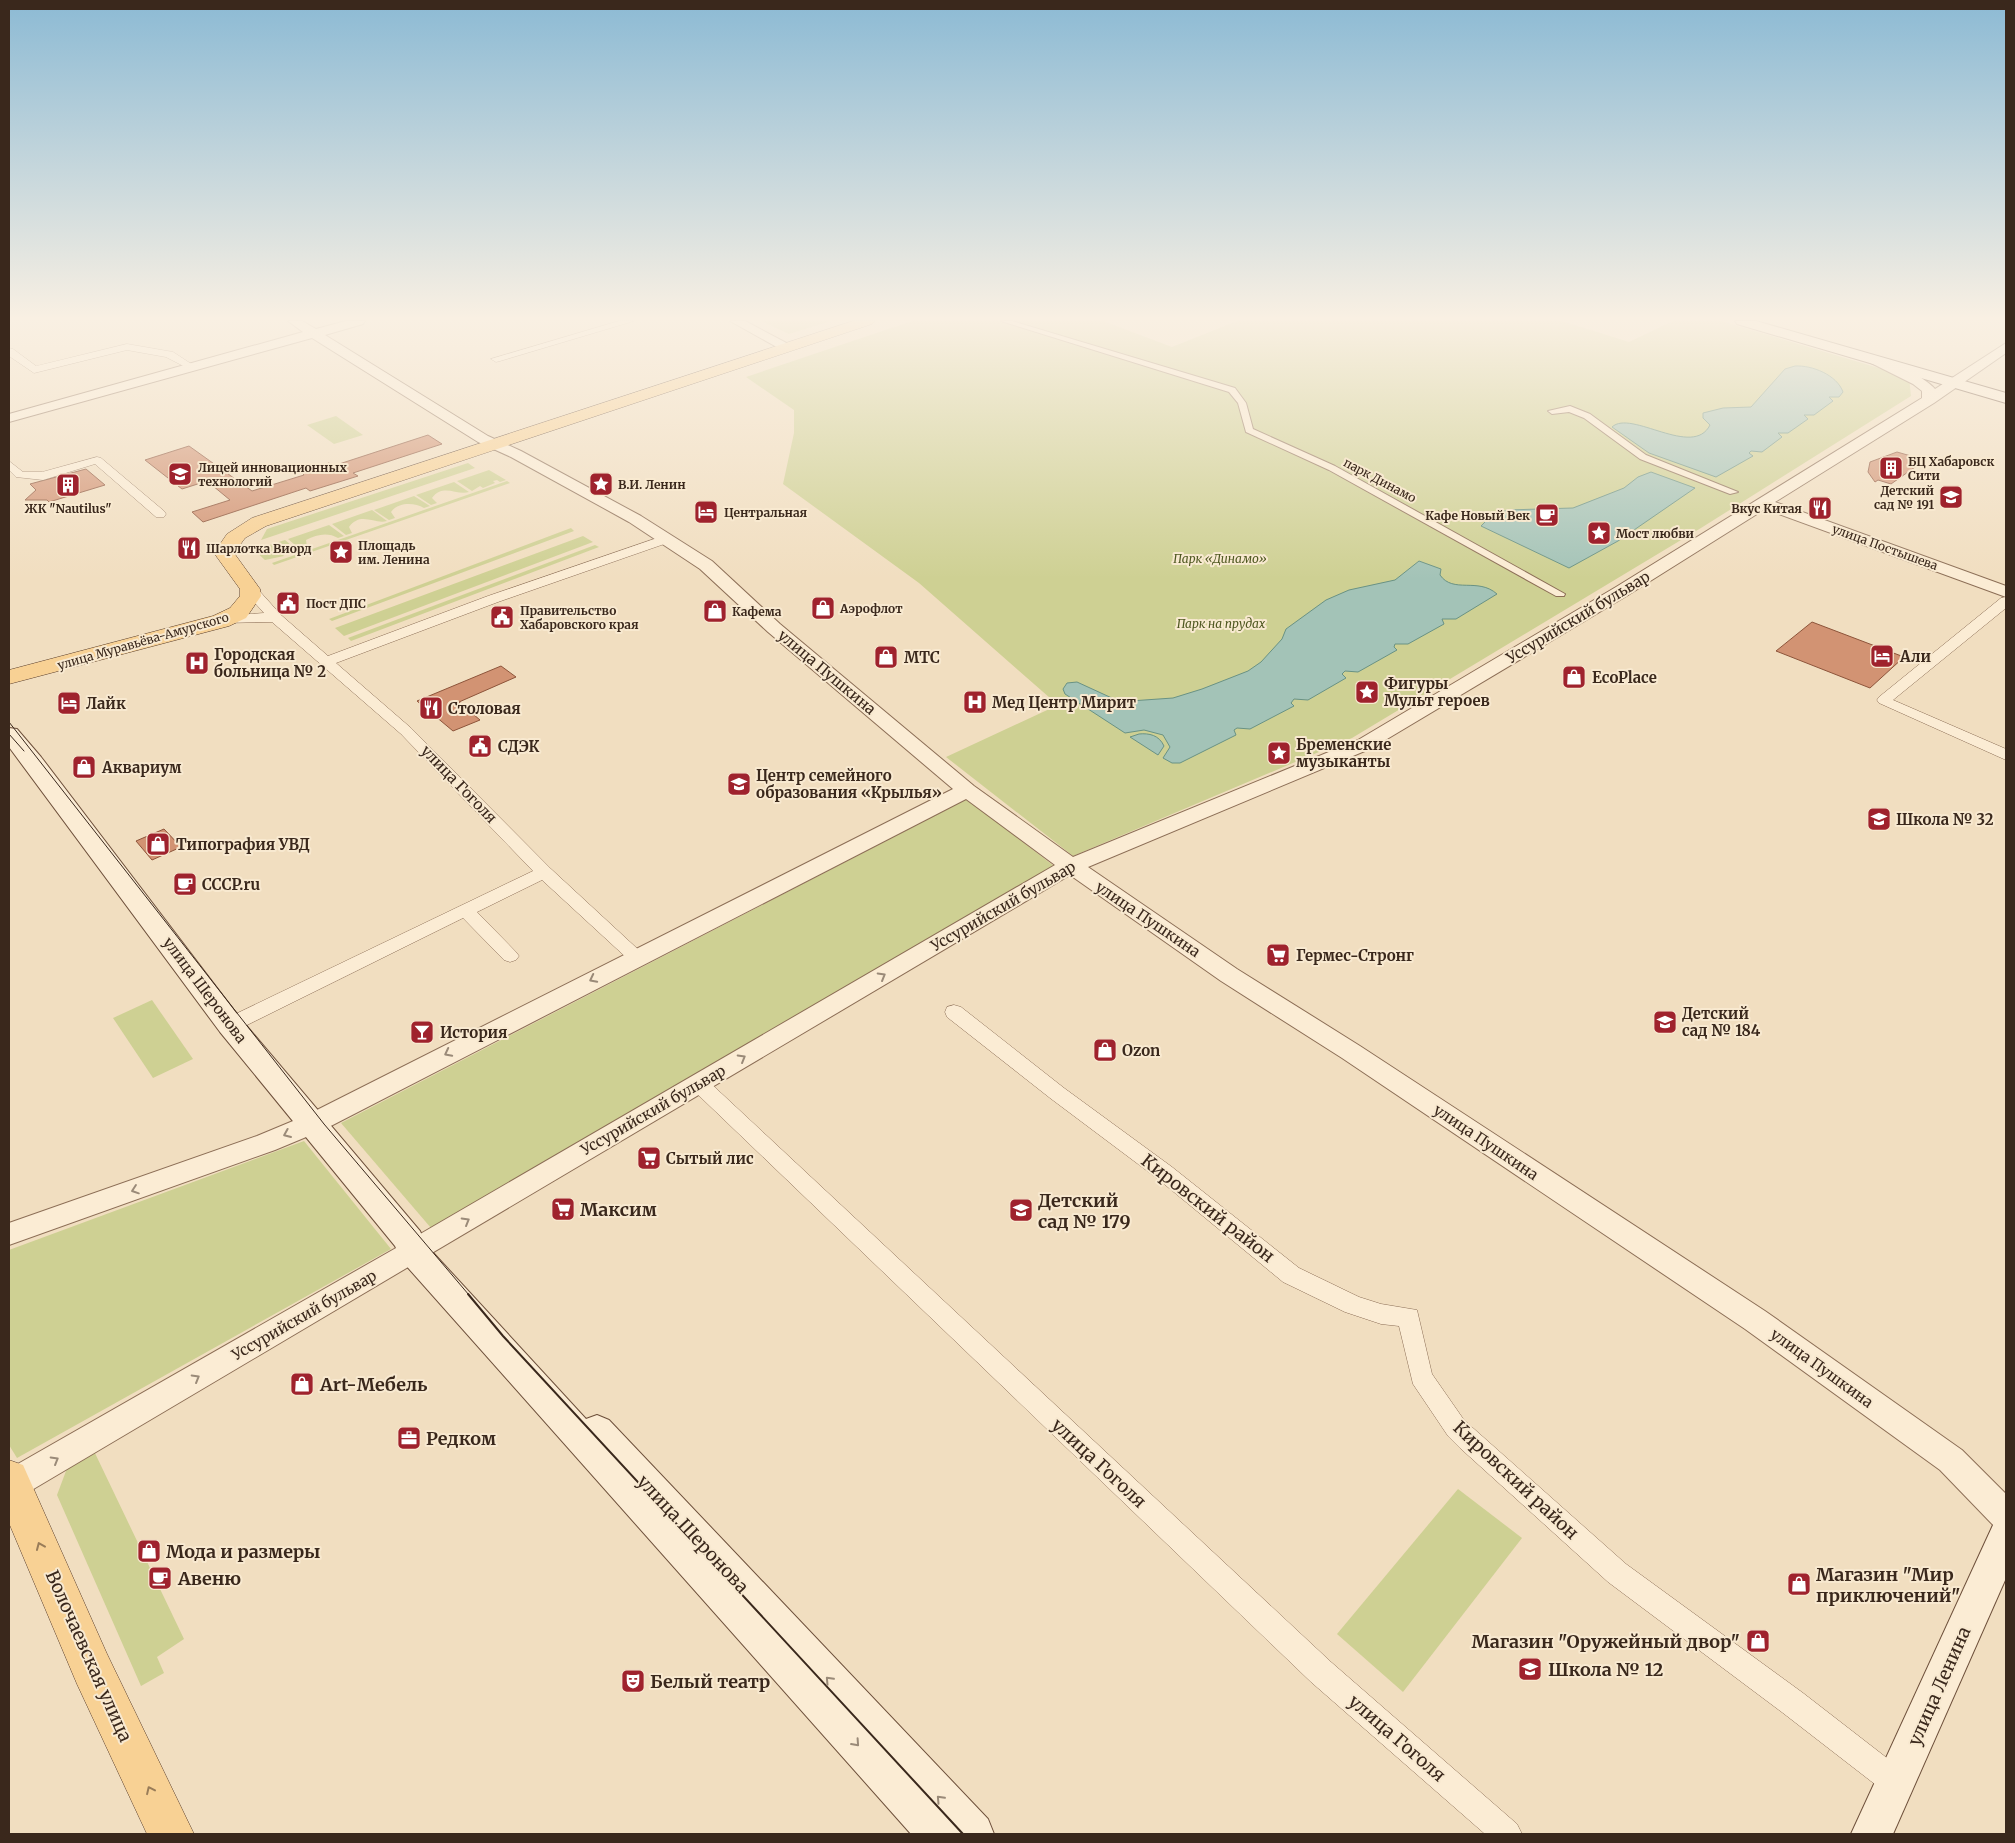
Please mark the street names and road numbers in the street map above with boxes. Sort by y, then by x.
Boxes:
street label: парк Динамо [1341,455,1419,505]
street label: улица Постышева [1830,521,1940,573]
street label: Уссурийский бульвар [1502,567,1653,668]
street label: улица Муравьёва-Амурского [56,609,230,673]
street label: улица Пушкина [774,625,880,719]
street label: улица Гоголя [417,741,501,827]
street label: Уссурийский бульвар [926,857,1079,956]
street label: улица Пушкина [1092,877,1204,961]
street label: улица Шеронова [159,933,251,1047]
street label: Уссурийский бульвар [576,1061,729,1160]
street label: улица Пушкина [1430,1100,1542,1184]
street label: Кировский район [1137,1149,1279,1267]
street label: Уссурийский бульвар [227,1266,380,1365]
street label: улица Пушкина [1767,1324,1877,1412]
street label: улица Гоголя [1047,1413,1151,1513]
street label: Кировский район [1448,1416,1584,1544]
street label: улица Шеронова [632,1470,754,1598]
street label: Волочаевская улица [41,1567,137,1746]
street label: улица Ленина [1902,1622,1976,1749]
street label: улица Гоголя [1344,1690,1451,1787]

